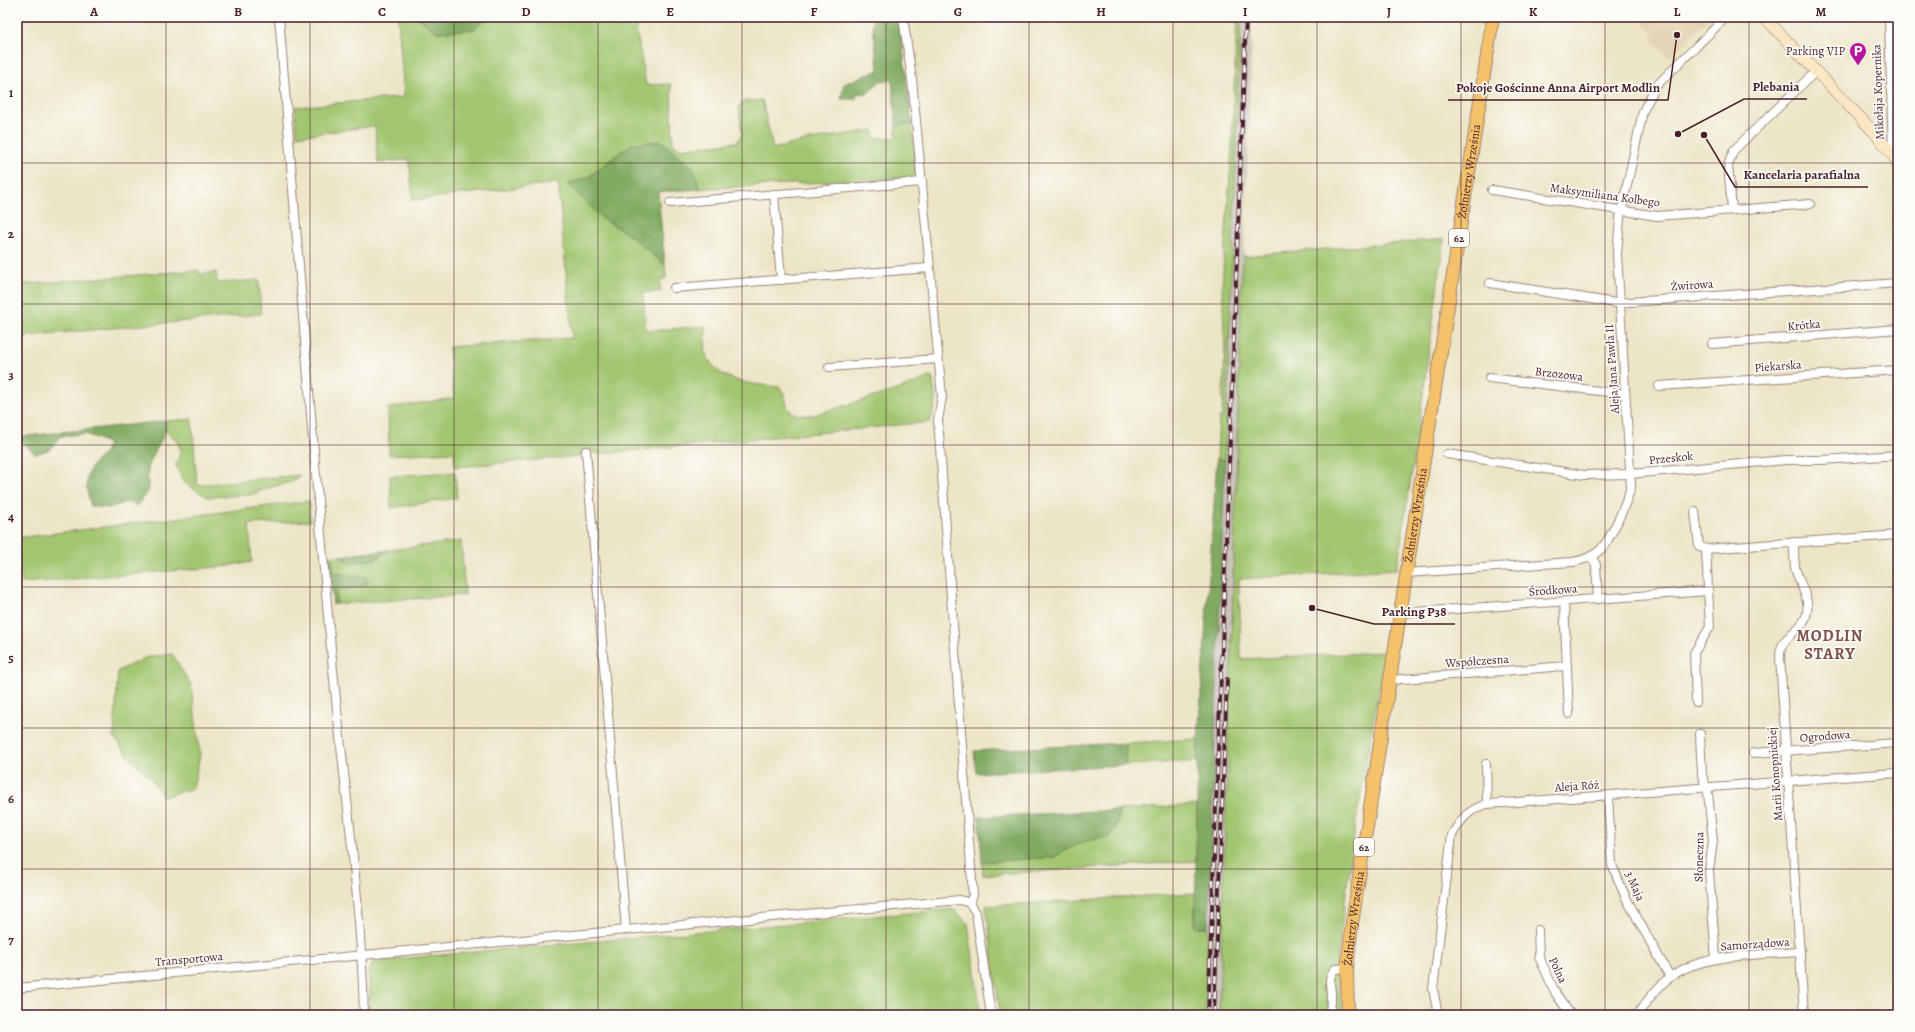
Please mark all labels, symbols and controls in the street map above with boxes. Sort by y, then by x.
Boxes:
text: A [89,3,99,20]
text: B [234,3,242,20]
text: C [378,3,386,20]
text: D [521,3,531,20]
text: E [666,3,674,20]
text: F [811,3,818,20]
text: G [954,3,962,20]
text: H [1096,3,1106,20]
text: I [1243,3,1248,20]
text: J [1387,3,1391,20]
text: K [1529,3,1538,20]
text: L [1674,3,1681,20]
text: M [1816,3,1827,20]
parking icon: Parking VIP [1848,41,1868,66]
place label: Parking VIP [1786,43,1845,59]
street label: Mikołaja Kopernika [1868,44,1888,140]
callout: Plebania [1744,74,1807,99]
callout: Pokoje Gościnne Anna Airport Modlin [1448,75,1668,100]
text: Plebania [1752,78,1800,95]
text: Pokoje Gościnne Anna Airport Modlin [1456,79,1661,96]
text: 1 [9,84,14,101]
street label: Żołnierzy Września [1454,122,1484,220]
callout: Kancelaria parafialna [1735,162,1868,187]
text: Kancelaria parafialna [1744,166,1861,183]
street label: Maksymiliana Kolbego [1549,179,1661,211]
text: 2 [8,225,15,242]
road number: 62 [1449,229,1469,247]
street label: Żwirowa [1670,276,1714,294]
street label: Krótka [1787,316,1822,334]
street label: Aleja Jana Pawła II [1601,324,1623,415]
street label: Piekarska [1754,356,1803,376]
street label: Brzozowa [1534,363,1584,385]
text: 3 [8,366,14,383]
street label: Przeskok [1648,448,1694,468]
street label: Żołnierzy Września [1400,466,1431,564]
text: 4 [8,508,14,525]
street label: Środkowa [1528,580,1578,600]
callout: Parking P38 [1374,599,1455,624]
text: Parking P38 [1382,603,1446,620]
district label: MODLIN STARY [1796,625,1864,665]
text: 5 [8,649,14,666]
street label: Współczesna [1444,651,1510,671]
street label: Marii Konopnickiej [1764,726,1786,822]
street label: Ogrodowa [1799,726,1851,746]
street label: Aleja Róż [1553,776,1600,796]
text: 6 [8,790,14,807]
street label: Słoneczna [1691,831,1707,882]
road number: 62 [1354,838,1374,856]
street label: 3 Maja [1621,868,1649,904]
street label: Żołnierzy Września [1339,869,1368,967]
text: 7 [8,931,14,948]
street label: Samorządowa [1720,934,1791,954]
street label: Transportowa [154,948,224,970]
street label: Polna [1545,954,1571,986]

